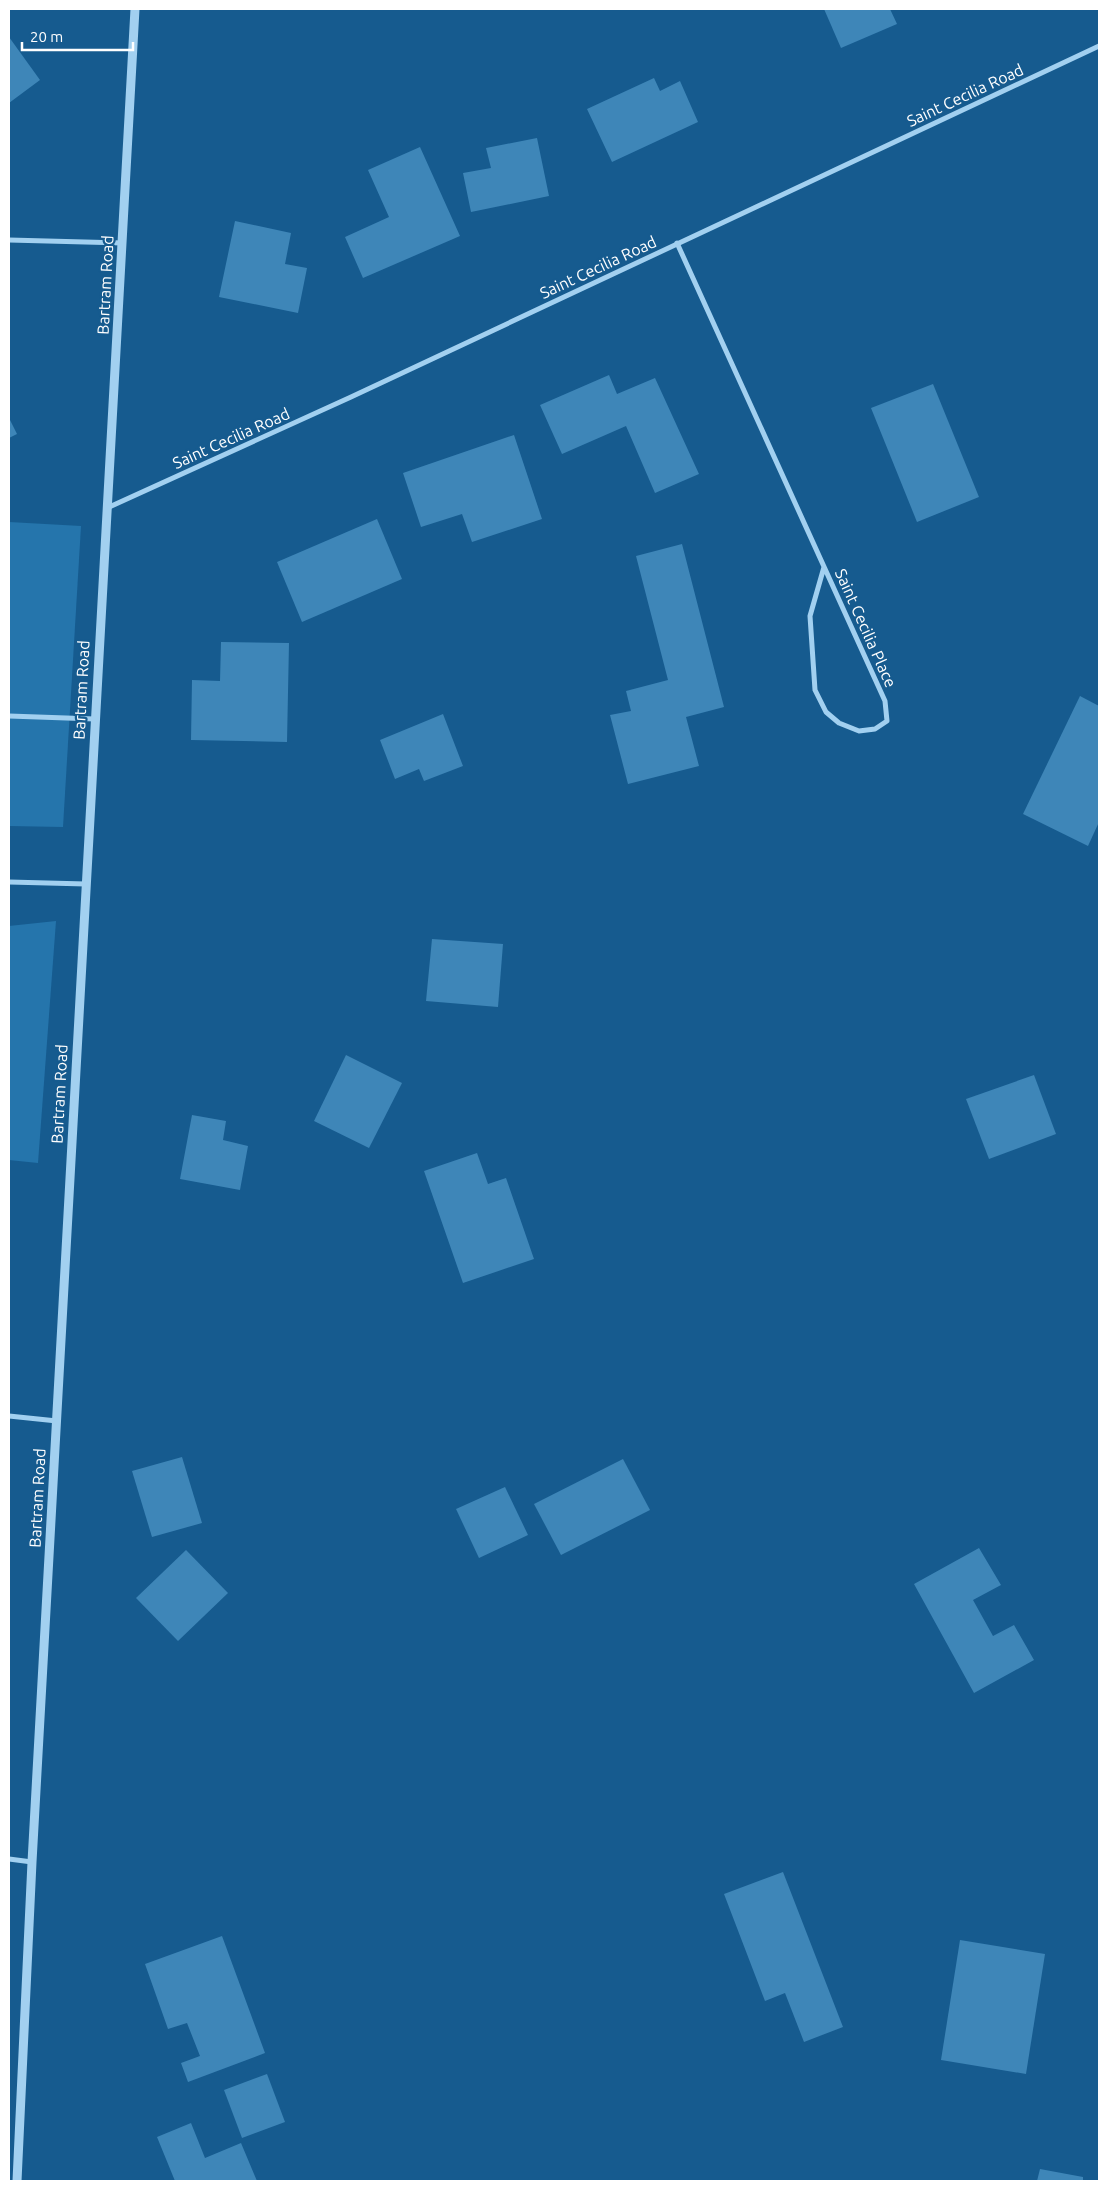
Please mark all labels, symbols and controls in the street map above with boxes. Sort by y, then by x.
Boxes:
scale bar [22,20,134,52]
text: 20 m [30,28,63,45]
street label: Saint Cecilia Road [904,60,1026,130]
street label: Saint Cecilia Road [537,232,659,302]
street label: Bartram Road [93,235,117,335]
street label: Saint Cecilia Road [170,404,292,472]
street label: Saint Cecilia Place [832,566,900,690]
street label: Bartram Road [69,640,93,740]
street label: Bartram Road [47,1044,71,1144]
street label: Bartram Road [25,1448,49,1548]

